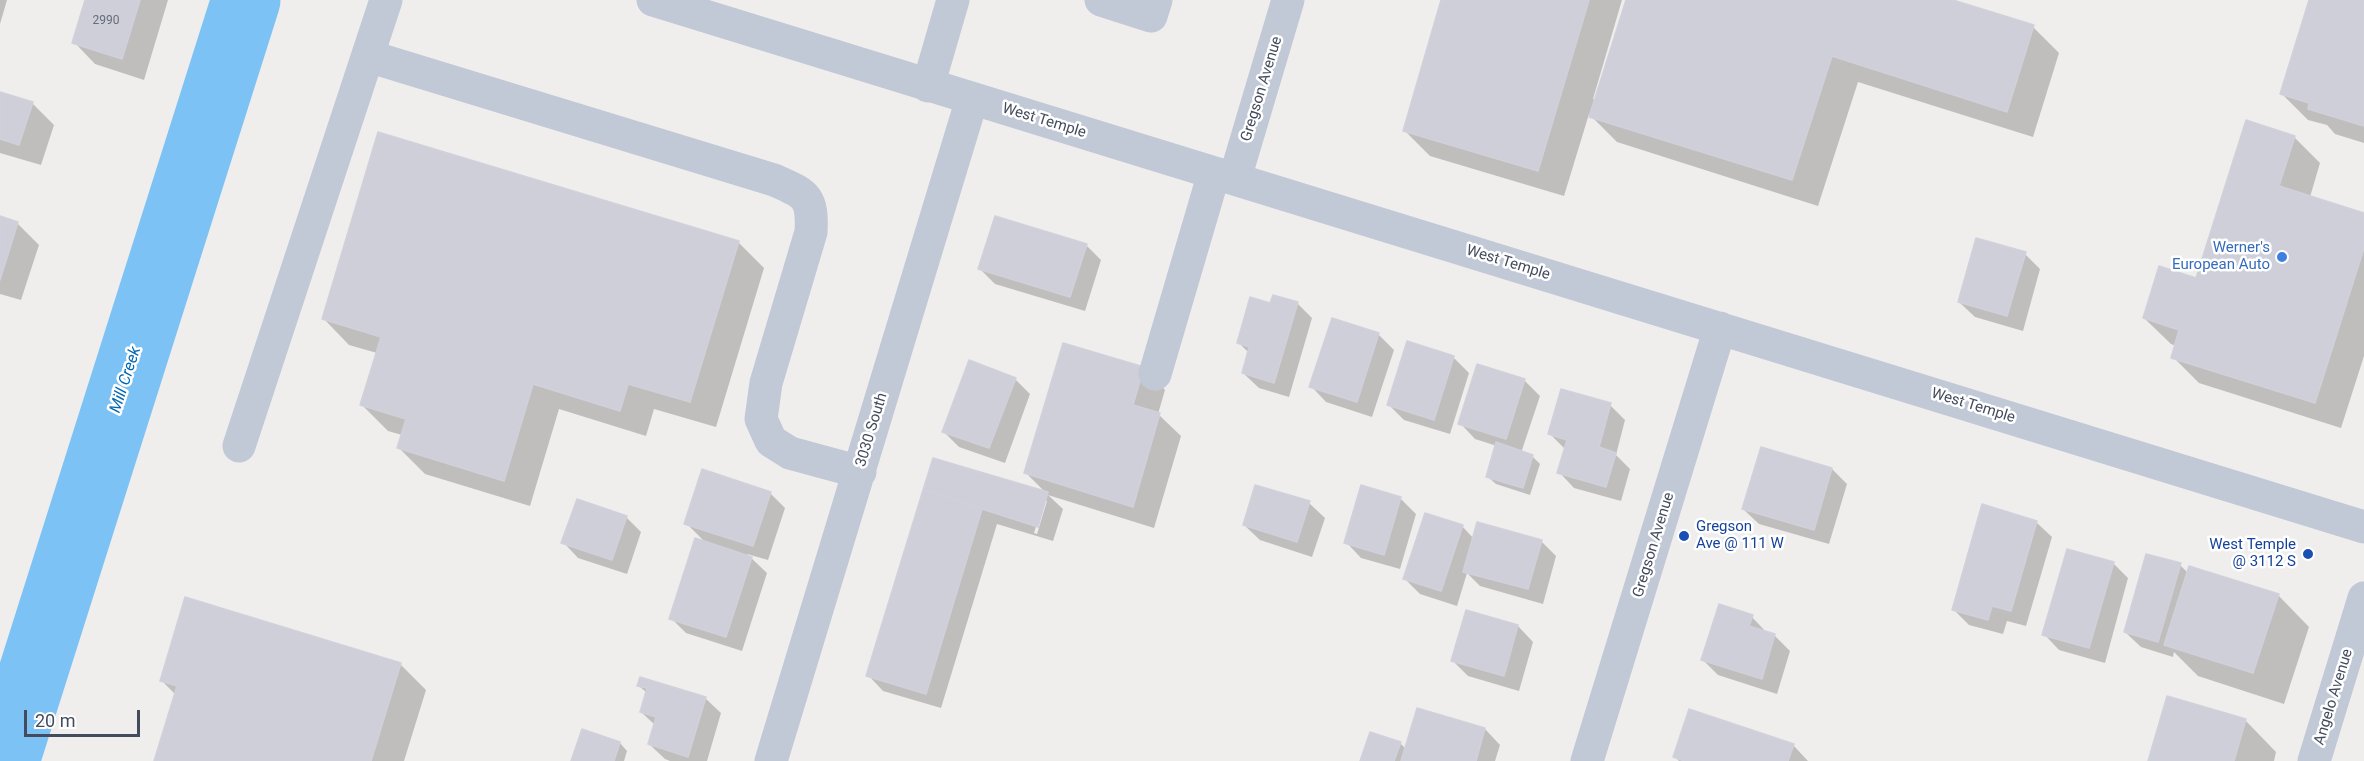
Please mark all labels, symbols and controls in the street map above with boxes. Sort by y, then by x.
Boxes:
house number: 2990 [93,14,119,28]
street label: Gregson Avenue [1237,34,1287,144]
street label: West Temple [1000,100,1088,142]
place label: Werner's European Auto [2172,239,2270,274]
street label: West Temple [1464,242,1552,284]
marker: Werner's European Auto [2275,250,2289,264]
water label: Mill Creek [106,345,146,415]
street label: West Temple [1929,385,2017,427]
street label: 3030 South [852,391,892,469]
street label: Gregson Avenue [1629,490,1679,600]
place label: Gregson Ave @ 111 W [1696,518,1784,553]
marker: Gregson Ave @ 111 W [1677,529,1691,543]
place label: West Temple @ 3112 S [2209,536,2296,571]
marker: West Temple @ 3112 S [2301,547,2315,561]
street label: Angelo Avenue [2311,647,2357,747]
scale bar [27,698,142,736]
text: 20 m [35,710,75,731]

